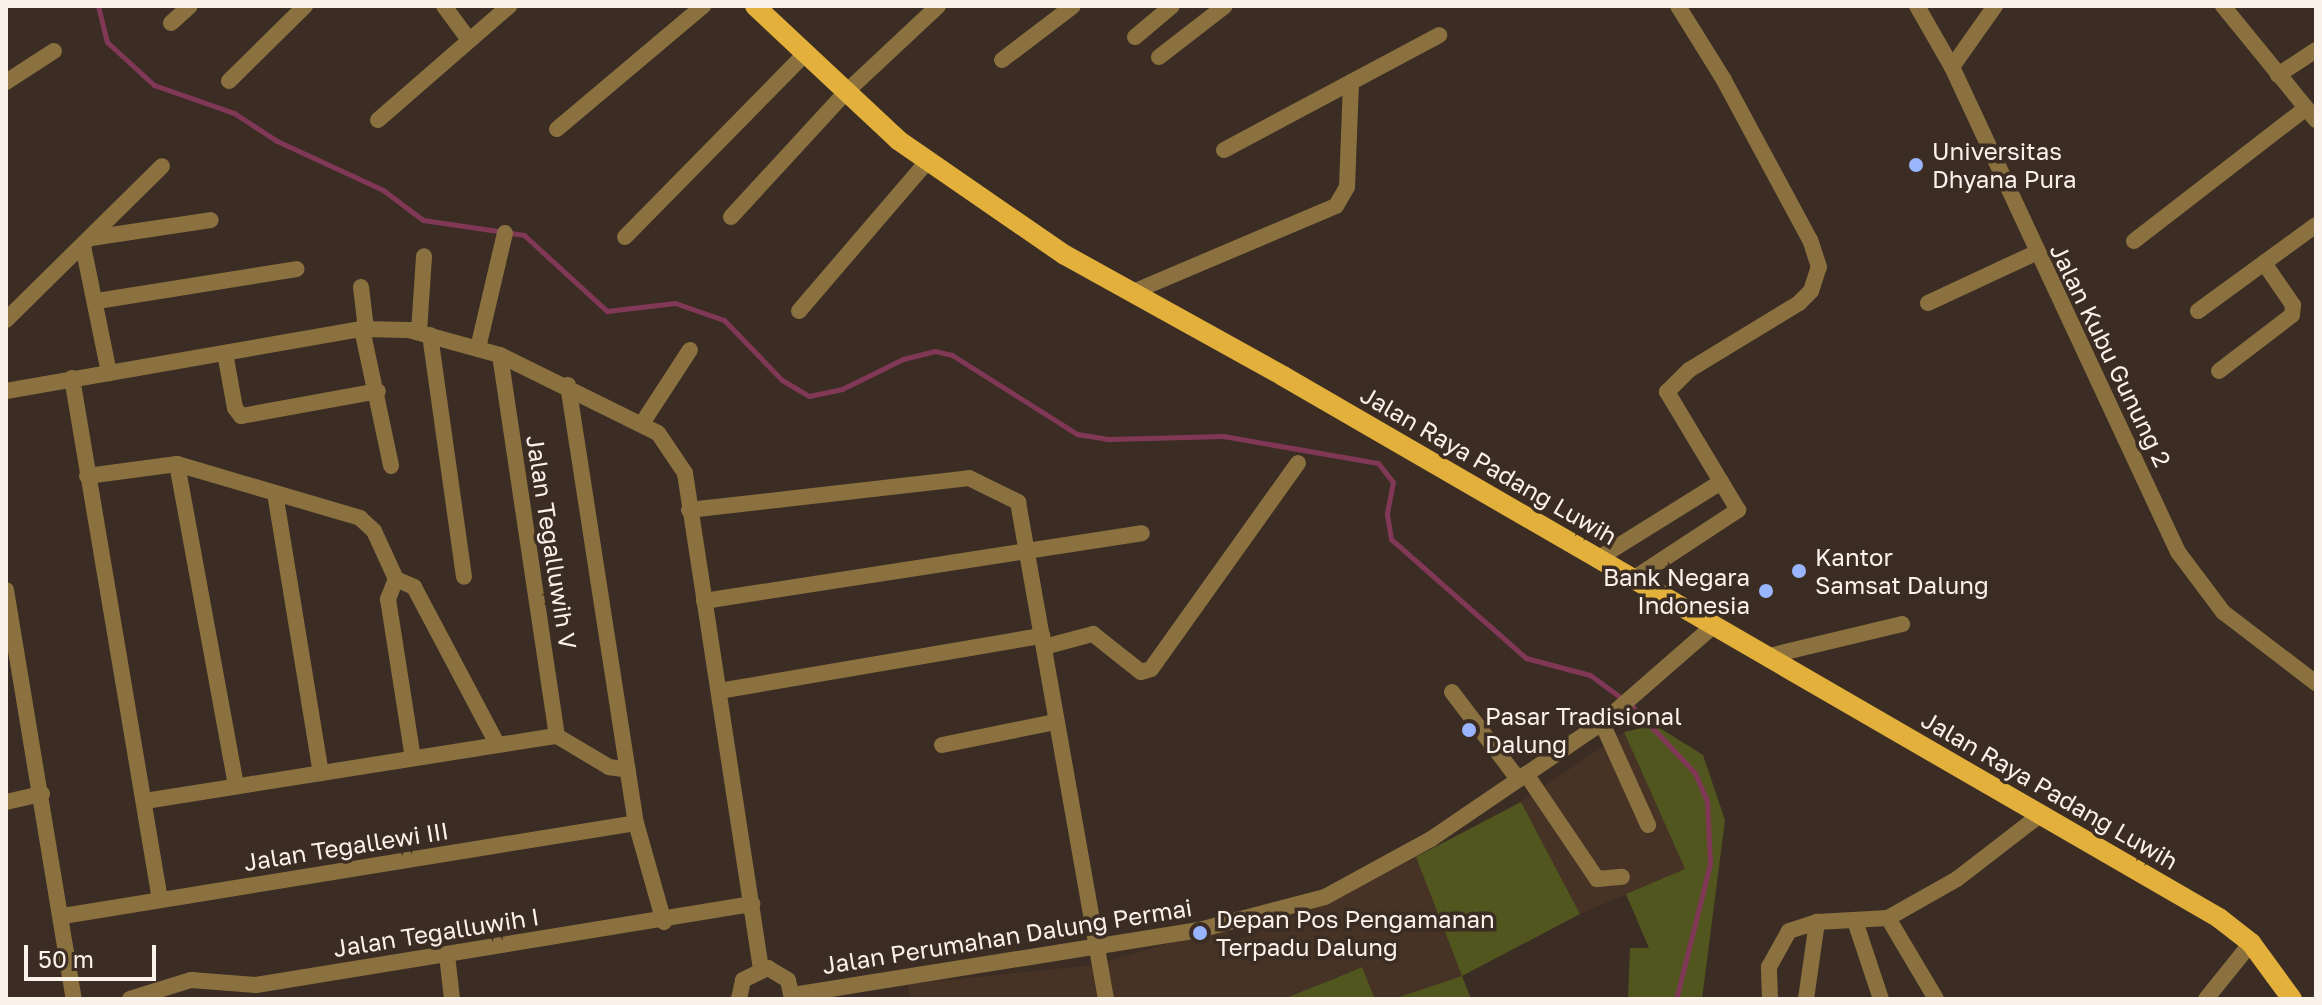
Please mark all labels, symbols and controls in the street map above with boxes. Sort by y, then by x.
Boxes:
place label: Universitas Dhyana Pura [1932,137,2077,193]
marker: Universitas Dhyana Pura [1907,156,1925,174]
street label: Jalan Kubu Gunung 2 [2044,239,2178,471]
street label: Jalan Raya Padang Luwih [1356,380,1622,550]
street label: Jalan Tegalluwih V [521,433,583,651]
place label: Kantor Samsat Dalung [1815,543,1989,599]
marker: Kantor Samsat Dalung [1790,562,1808,580]
place label: Bank Negara Indonesia [1603,563,1750,619]
marker: Bank Negara Indonesia [1757,582,1775,600]
place label: Pasar Tradisional Dalung [1485,702,1682,758]
street label: Jalan Raya Padang Luwih [1917,705,2183,875]
marker: Pasar Tradisional Dalung [1460,721,1478,739]
street label: Jalan Tegallewi III [241,816,451,876]
street label: Jalan Perumahan Dalung Permai [820,893,1194,979]
street label: Jalan Tegalluwih I [331,902,541,962]
place label: Depan Pos Pengamanan Terpadu Dalung [1216,905,1495,961]
marker: Depan Pos Pengamanan Terpadu Dalung [1191,924,1209,942]
scale bar [28,929,160,979]
text: 50 m [38,944,94,973]

